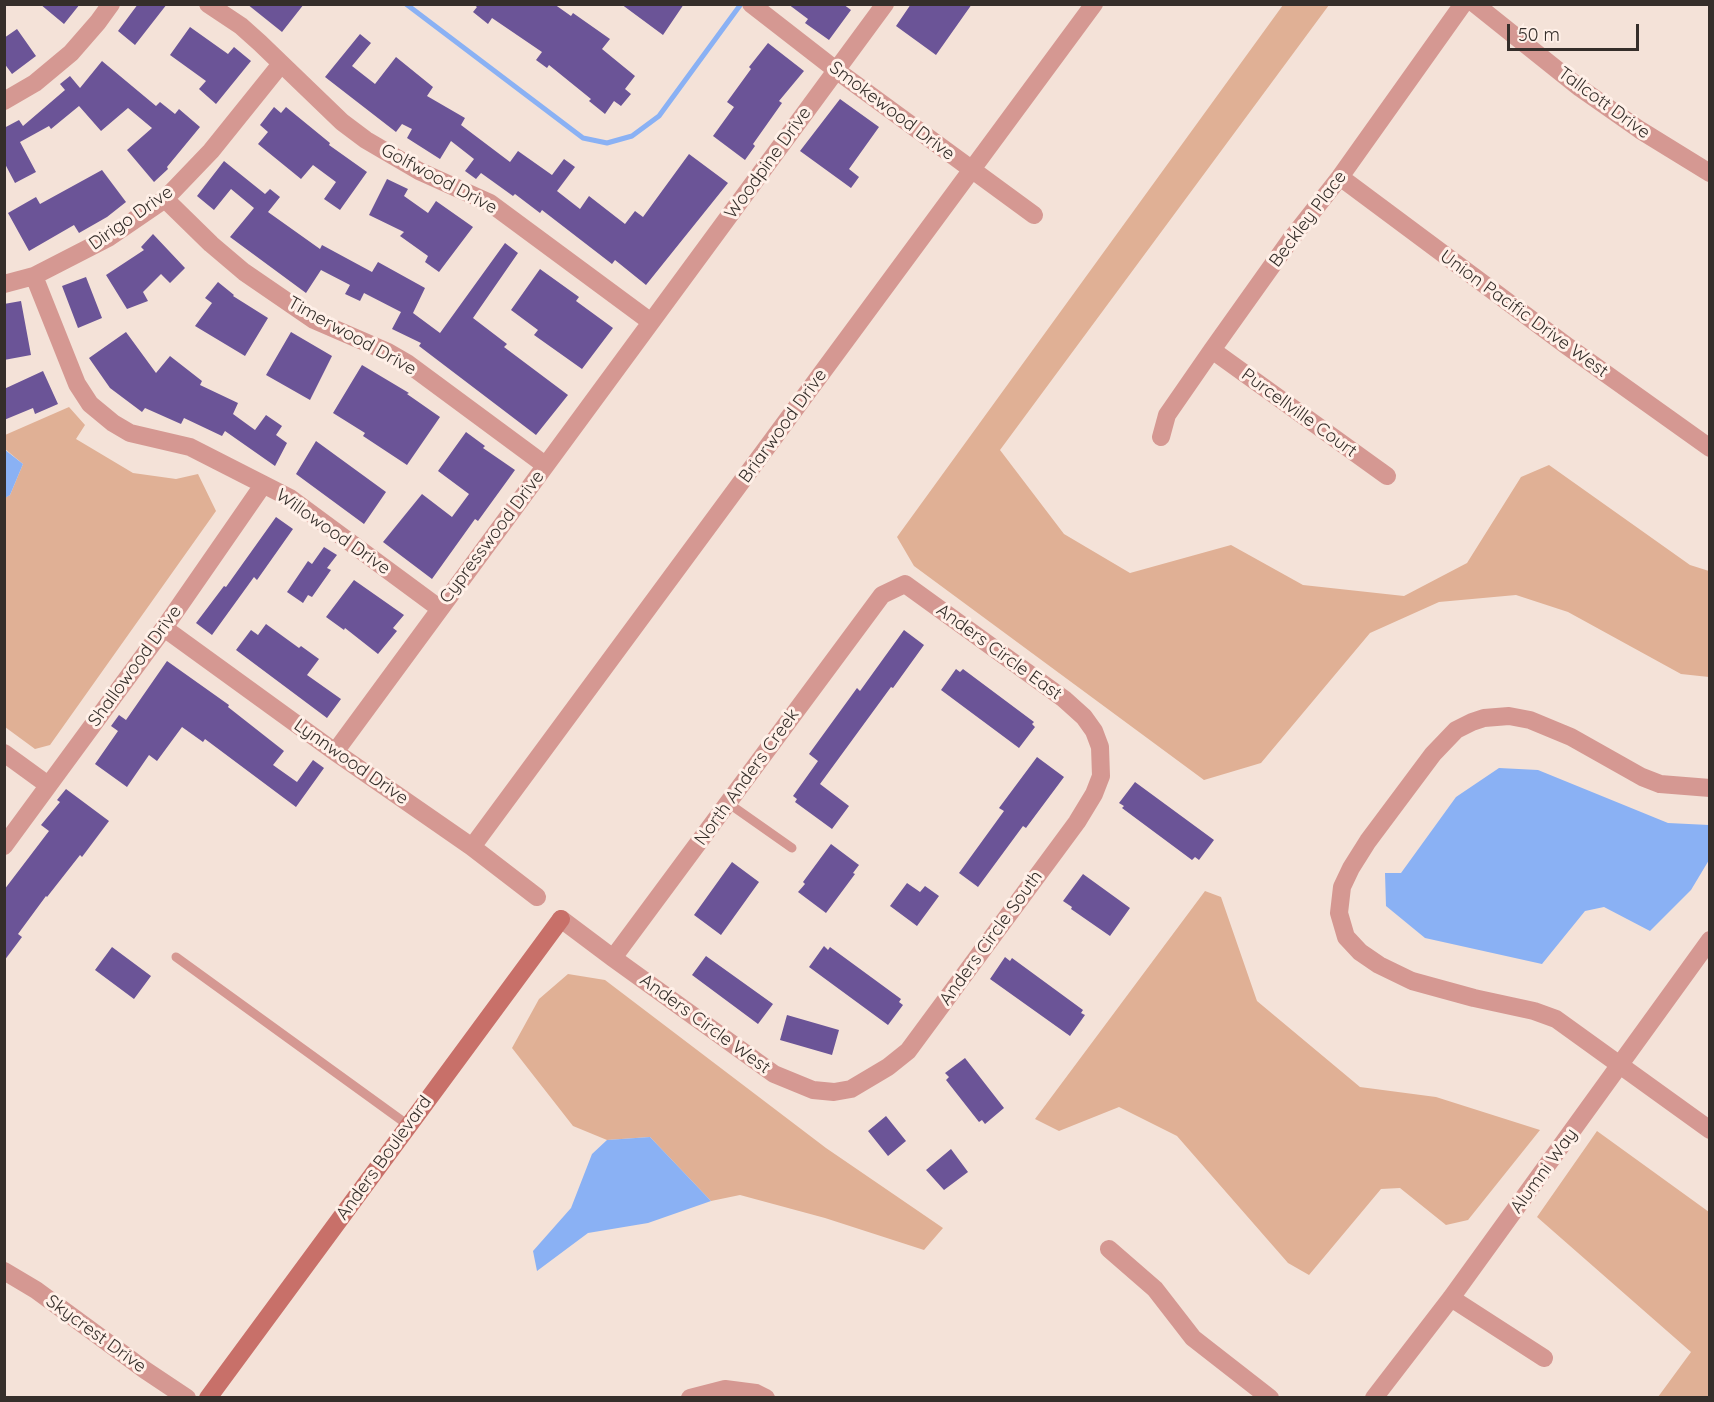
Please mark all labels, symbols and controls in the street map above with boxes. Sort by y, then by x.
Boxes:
scale bar [1510,12,1642,50]
text: 50 m [1518,23,1560,46]
street label: Smokewood Drive [825,57,959,165]
street label: Tallcott Drive [1554,62,1654,144]
street label: Woodpine Drive [720,103,816,223]
street label: Golfwood Drive [377,139,501,219]
street label: Beckley Place [1265,167,1351,271]
street label: Dirigo Drive [85,181,177,255]
street label: Union Pacific Drive West [1436,246,1612,382]
street label: Timerwood Drive [284,292,420,380]
street label: Purcellville Court [1237,364,1361,462]
street label: Briarwood Drive [734,365,832,487]
street label: Cypresswood Drive [435,466,549,608]
street label: Willowood Drive [272,485,394,579]
street label: Anders Circle East [932,599,1066,705]
street label: Shallowood Drive [84,601,186,731]
street label: North Anders Creek [690,704,804,850]
street label: Lynnwood Drive [290,715,412,809]
street label: Anders Circle South [935,866,1047,1010]
street label: Anders Circle West [636,969,774,1079]
street label: Anders Boulevard [332,1092,436,1224]
street label: Alumni Way [1506,1124,1582,1218]
street label: Skycrest Drive [42,1290,150,1378]

